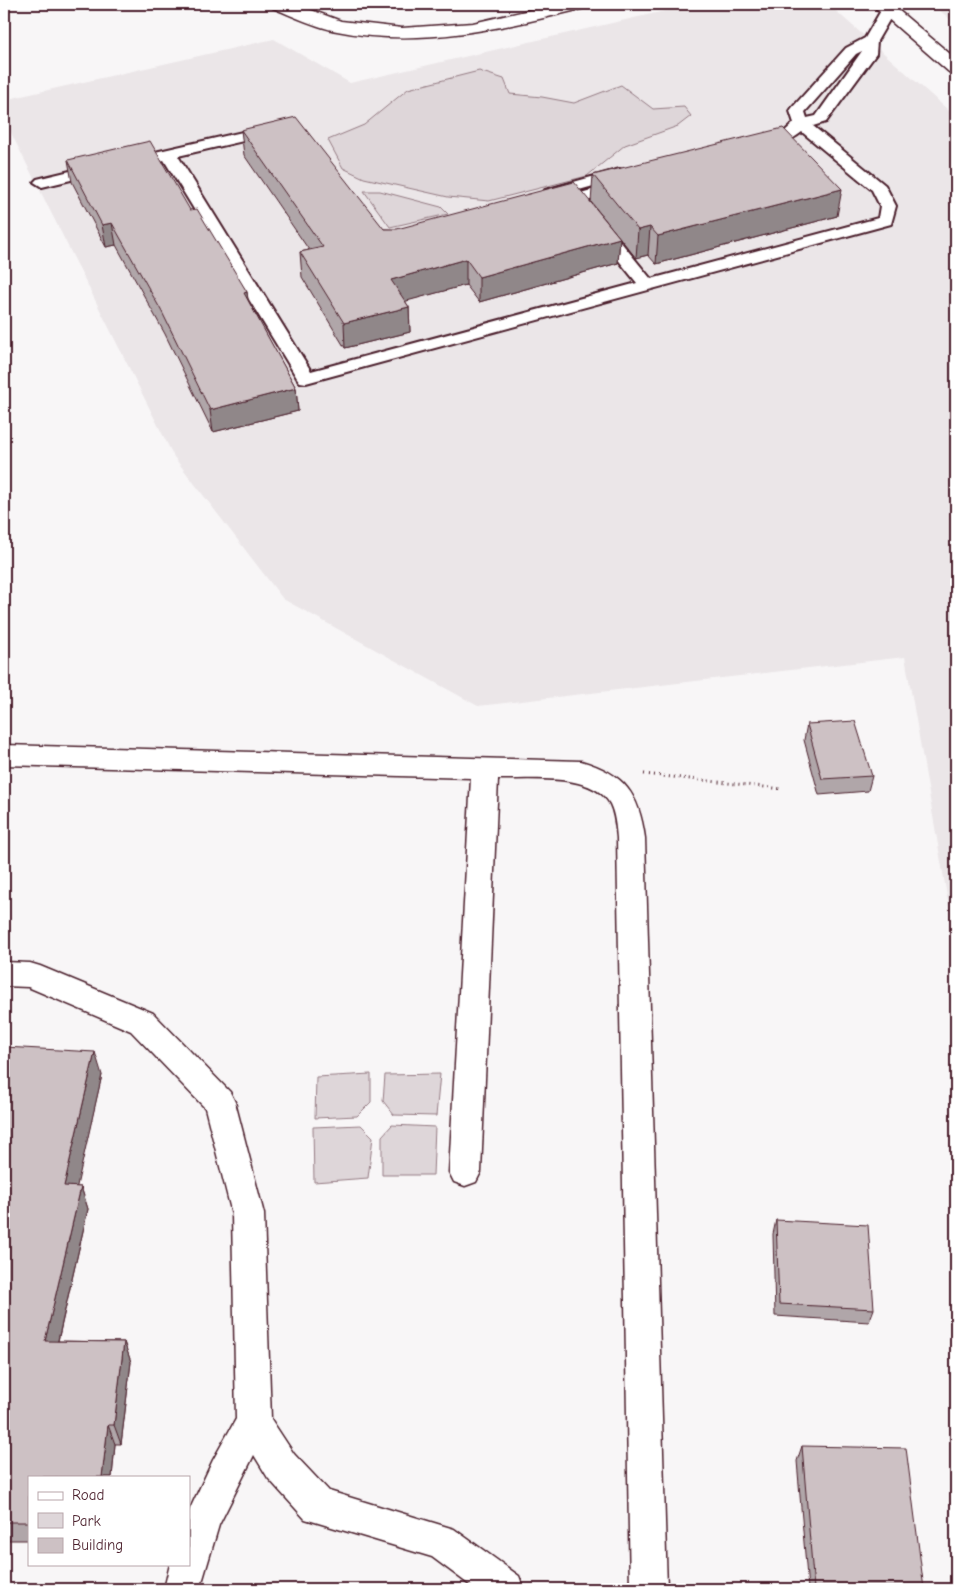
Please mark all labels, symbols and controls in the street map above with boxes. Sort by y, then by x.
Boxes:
legend [28,1476,190,1566]
text: Road [72,1486,104,1504]
text: Park [72,1512,101,1530]
text: Building [72,1536,123,1554]

